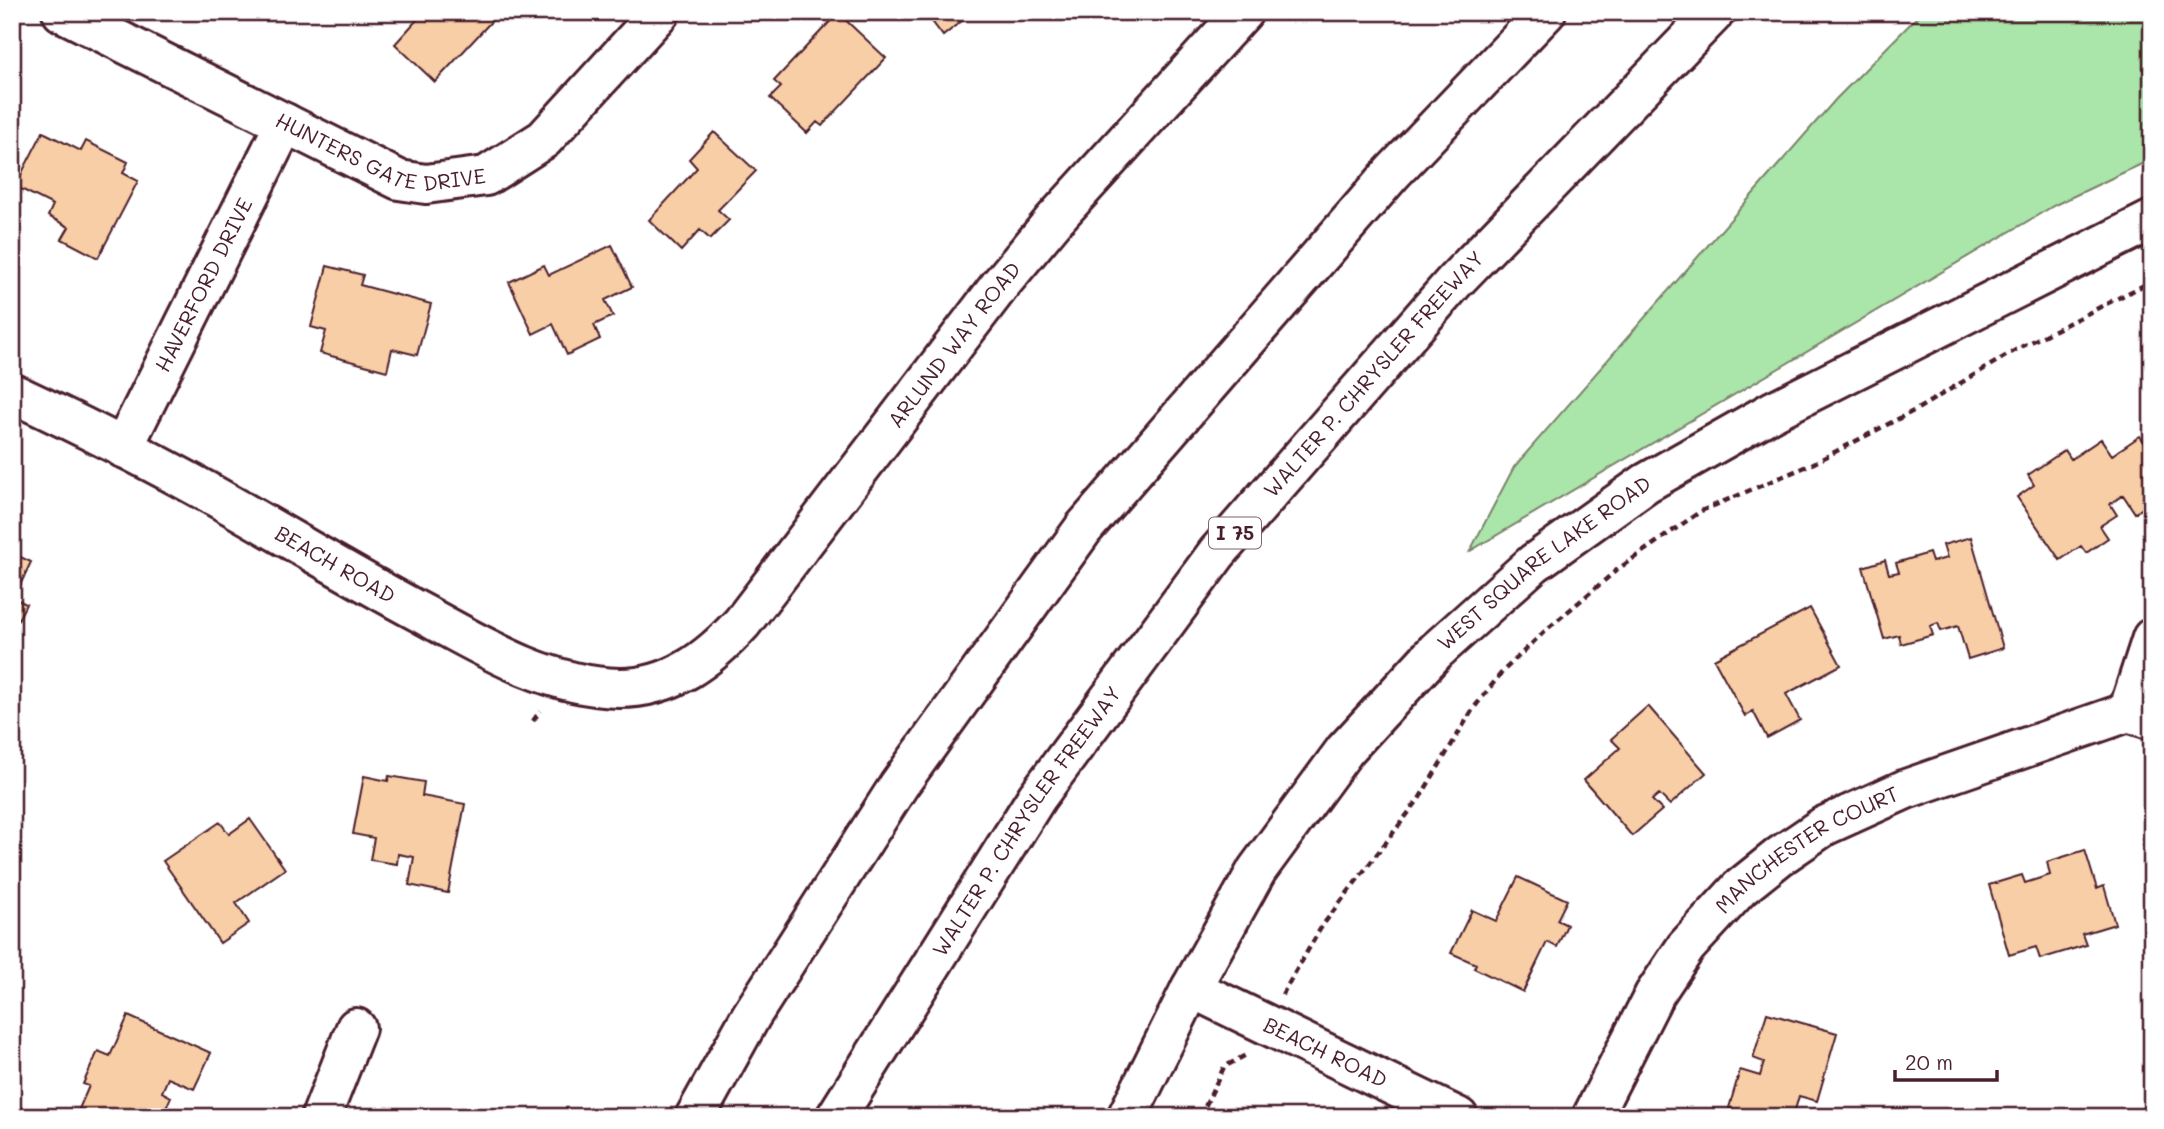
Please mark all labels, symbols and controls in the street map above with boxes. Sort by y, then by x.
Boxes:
street label: HUNTERS GATE DRIVE [272,106,487,196]
street label: HAVERFORD DRIVE [148,193,258,376]
street label: WALTER P. CHRYSLER FREEWAY [1257,244,1489,502]
street label: ARLUND WAY ROAD [881,256,1026,433]
street label: WEST SQUARE LAKE ROAD [1431,469,1656,656]
road number: I 75 [1209,518,1261,548]
street label: BEACH ROAD [271,519,401,608]
street label: WALTER P. CHRYSLER FREEWAY [925,680,1126,961]
street label: MANCHESTER COURT [1709,779,1903,918]
street label: BEACH ROAD [1260,1010,1392,1093]
scale bar [1895,1038,1996,1082]
text: 20 m [1905,1048,1953,1075]

